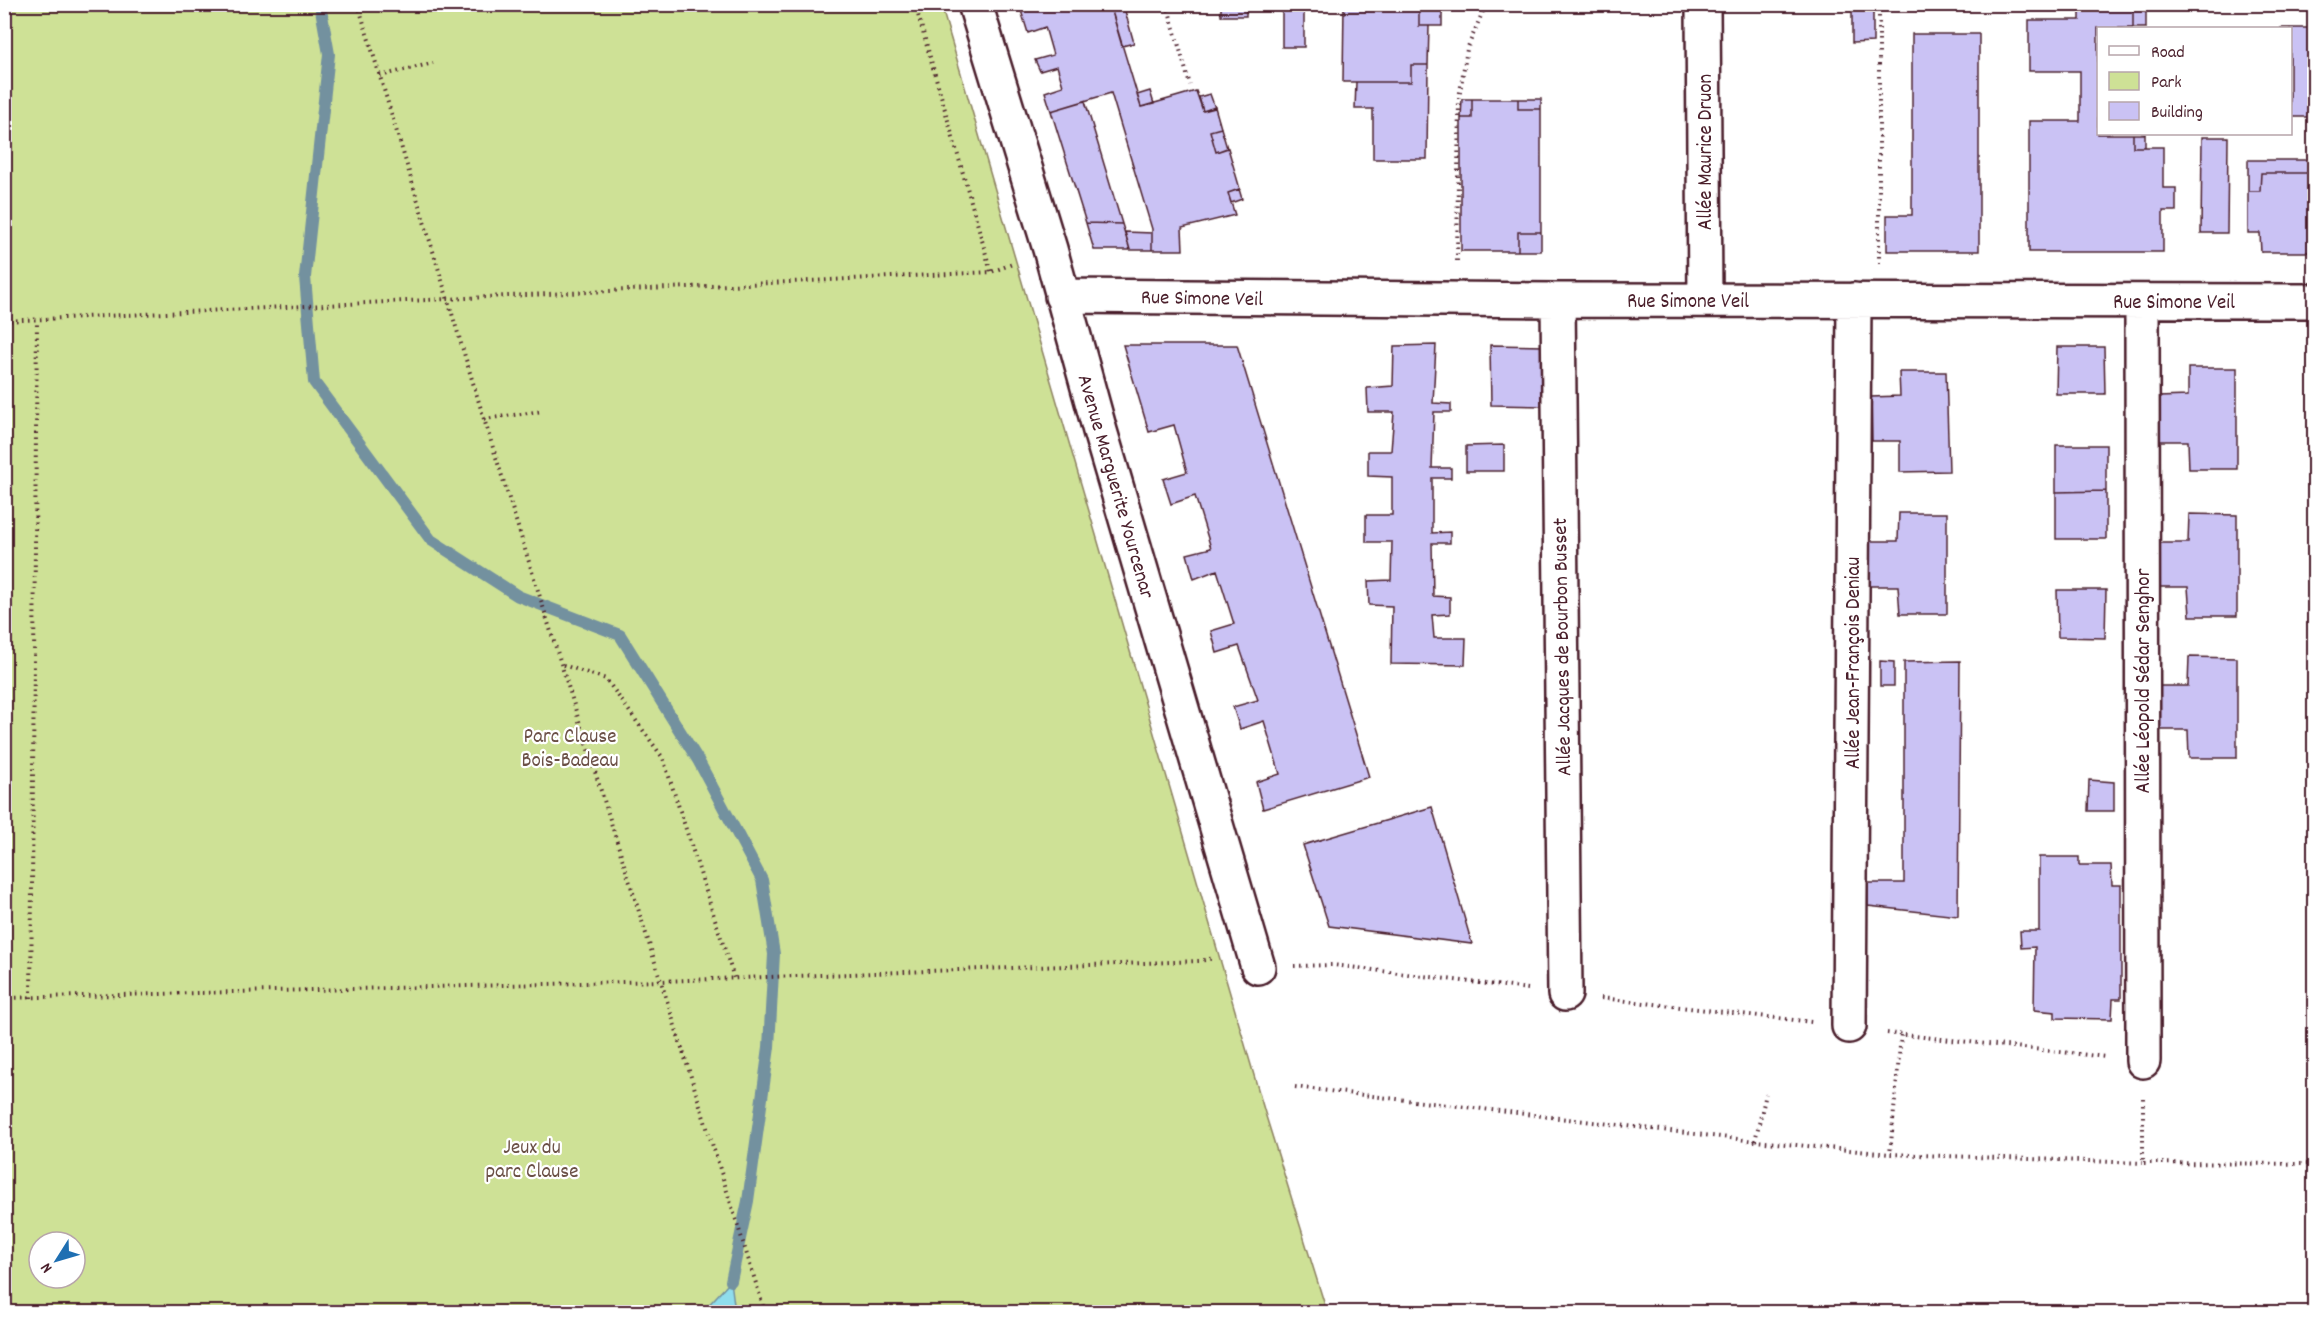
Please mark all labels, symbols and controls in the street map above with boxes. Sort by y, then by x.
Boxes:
legend [2097,27,2292,135]
text: Road [2151,41,2185,66]
text: Park [2151,71,2182,96]
street label: Allée Maurice Druon [1692,74,1722,230]
text: Building [2151,101,2203,126]
street label: Rue Simone Veil [1141,284,1263,316]
street label: Rue Simone Veil [1627,288,1749,318]
street label: Rue Simone Veil [2113,289,2235,319]
street label: Avenue Marguerite Yourcenar [1068,371,1161,603]
street label: Allée Jacques de Bourbon Busset [1547,517,1581,776]
street label: Allée Jean-François Deniau [1840,557,1870,769]
street label: Allée Léopold Sédar Senghor [2130,568,2160,794]
park label: Parc Clause Bois-Badeau [522,723,618,777]
park label: Jeux du parc Clause [486,1134,578,1188]
north arrow [27,1230,87,1290]
text: N [35,1257,59,1278]

